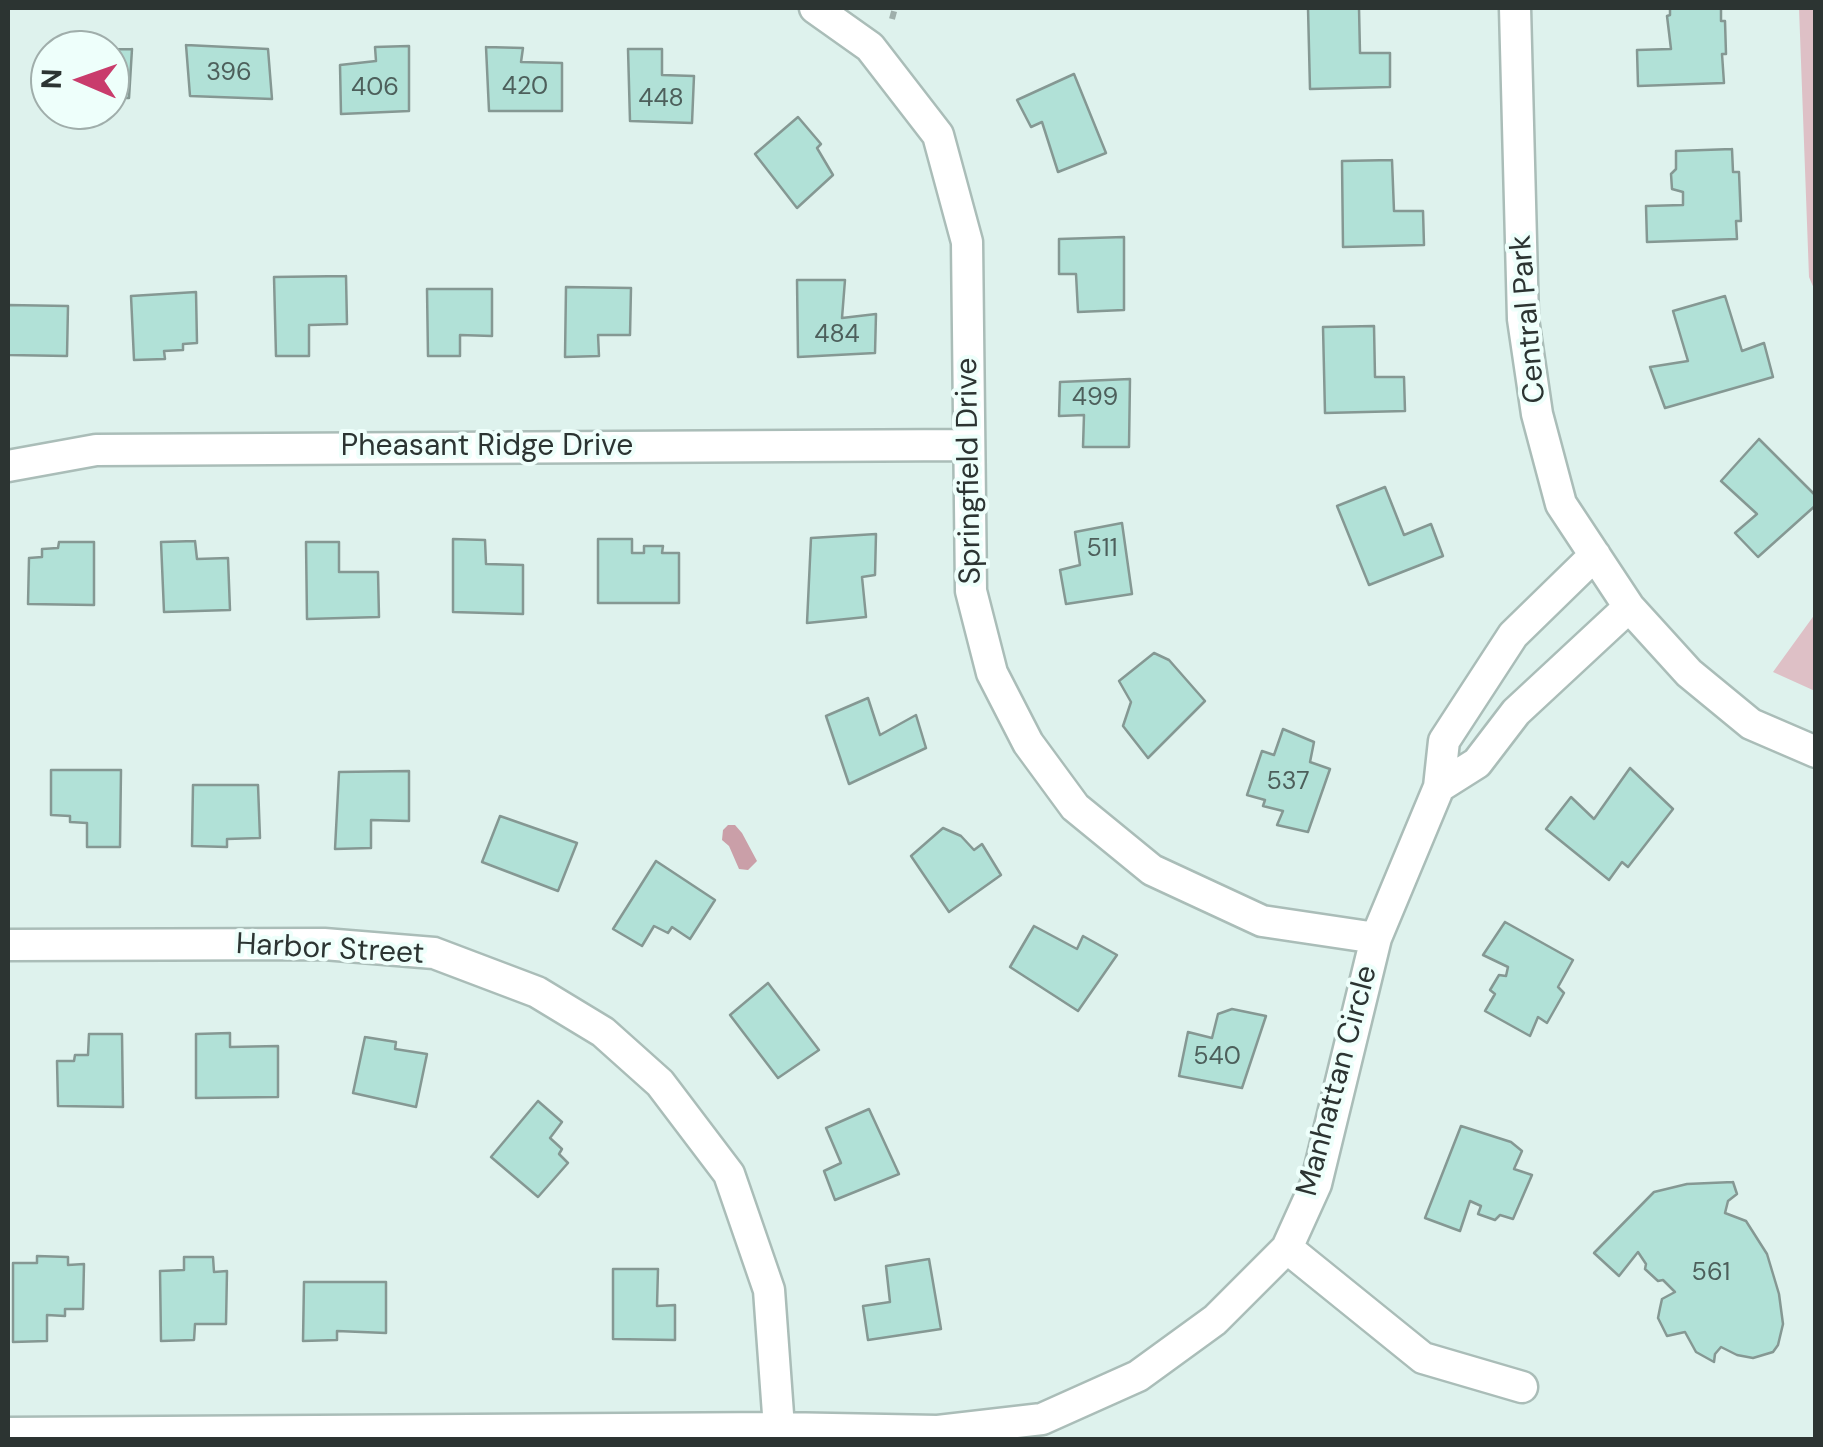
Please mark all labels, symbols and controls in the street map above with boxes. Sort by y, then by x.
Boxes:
north arrow [30,30,130,130]
house number: 396 [206,58,252,88]
text: N [33,68,70,90]
house number: 420 [502,72,548,102]
house number: 406 [351,73,399,103]
house number: 448 [638,84,684,114]
street label: Central Park [1504,233,1554,405]
house number: 484 [814,320,860,350]
street label: Springfield Drive [950,357,990,585]
house number: 499 [1072,383,1118,413]
street label: Pheasant Ridge Drive [341,429,633,465]
house number: 511 [1087,534,1117,564]
house number: 537 [1267,767,1309,797]
street label: Harbor Street [235,927,425,973]
street label: Manhattan Circle [1290,962,1386,1200]
house number: 540 [1193,1042,1241,1072]
house number: 561 [1692,1258,1730,1288]

